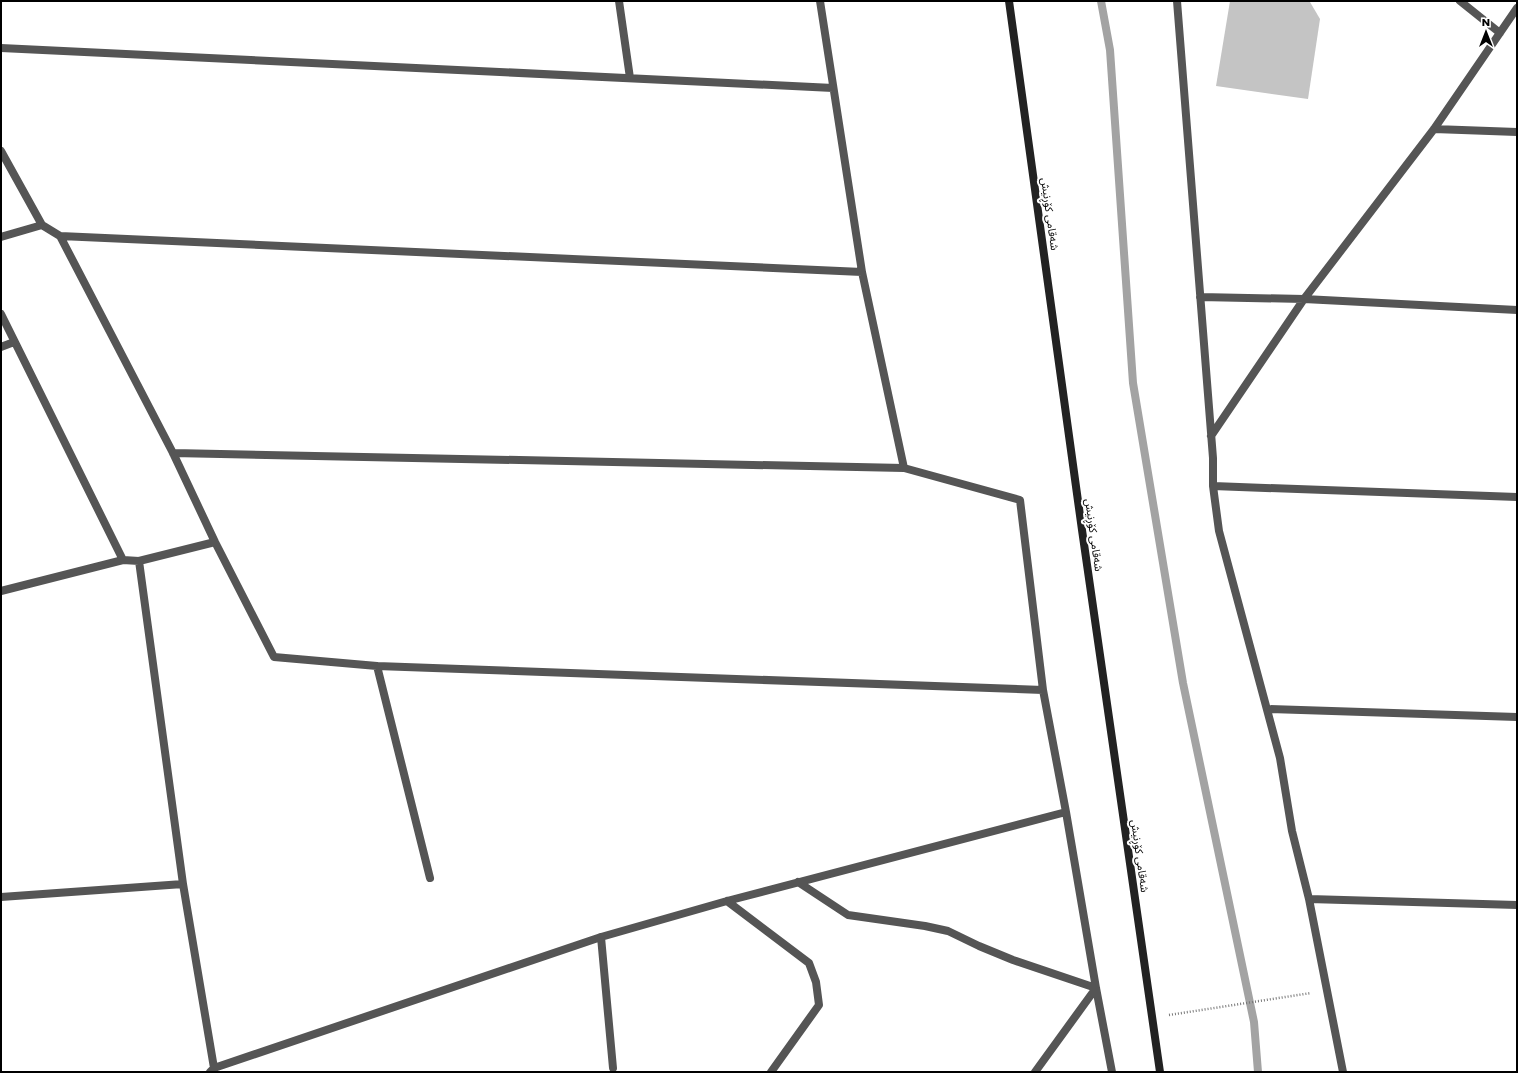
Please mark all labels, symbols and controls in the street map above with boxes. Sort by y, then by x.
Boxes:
north arrow [1466,12,1506,52]
text: N [1482,14,1490,30]
street label: شەقامی کۆڕنیش [1036,177,1063,252]
street label: شەقامی کۆڕنیش [1080,498,1107,573]
street label: شەقامی کۆڕنیش [1126,819,1153,894]

